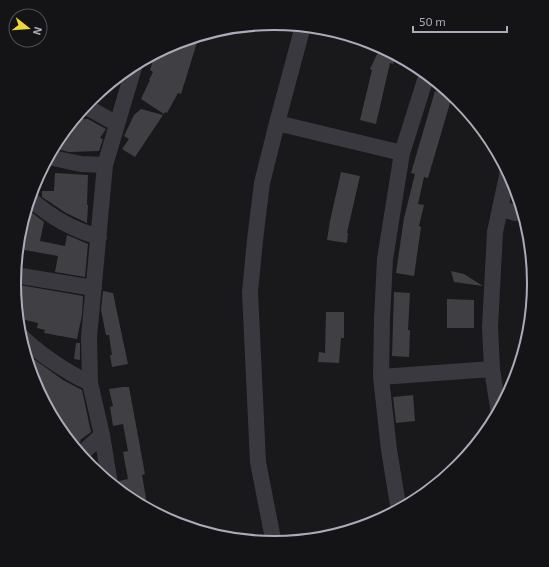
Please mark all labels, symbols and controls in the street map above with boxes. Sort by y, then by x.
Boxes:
north arrow [8,8,48,48]
scale bar [413,8,507,34]
text: 50 m [419,14,446,28]
text: N [31,25,45,37]

